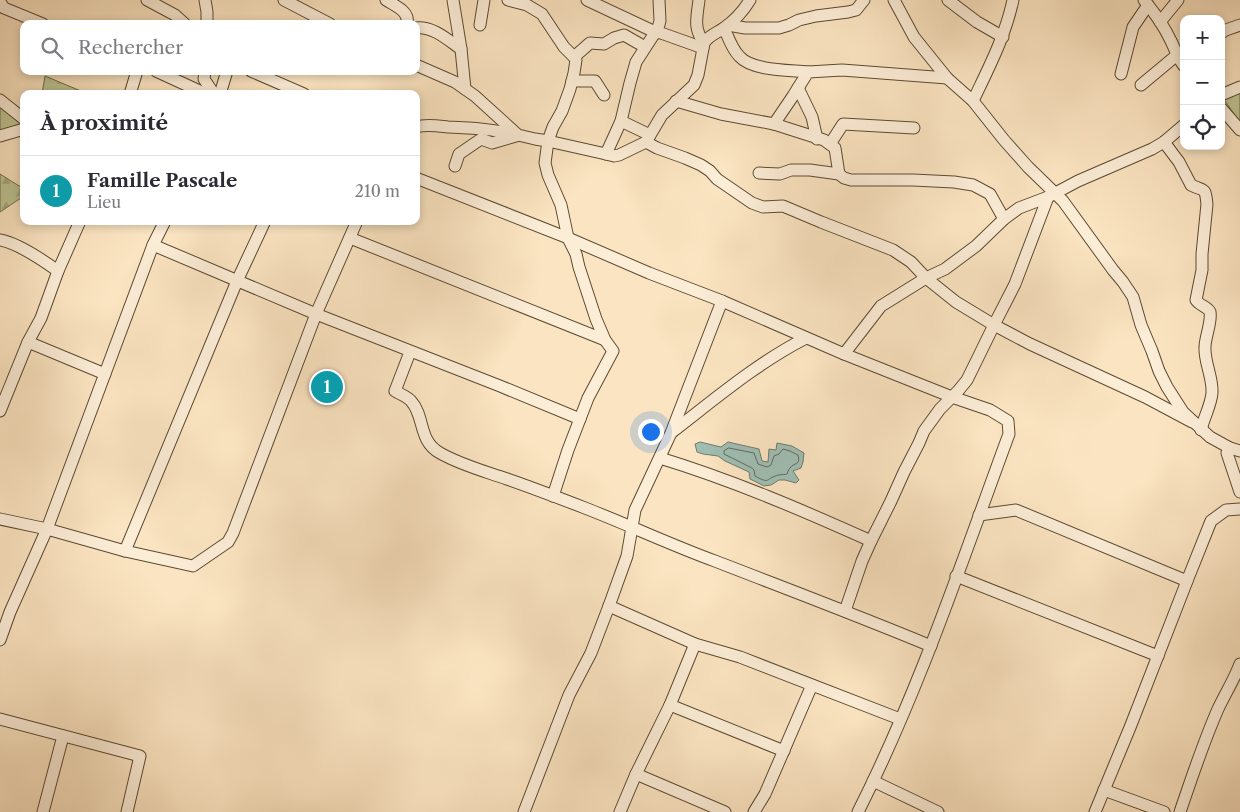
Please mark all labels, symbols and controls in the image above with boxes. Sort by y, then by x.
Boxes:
map controls [1180,15,1225,150]
button: + [1180,15,1225,60]
search box [20,20,420,75]
icon: search [38,34,66,62]
text: Rechercher [78,36,183,59]
button: − [1180,60,1225,105]
button: locate [1180,105,1225,150]
text: À proximité [40,110,168,135]
text: Famille Pascale [87,169,237,192]
text: 1 [52,181,60,201]
text: 210 m [355,181,400,201]
text: Lieu [87,192,121,212]
pin: 1 [311,368,343,406]
your location [638,419,664,445]

